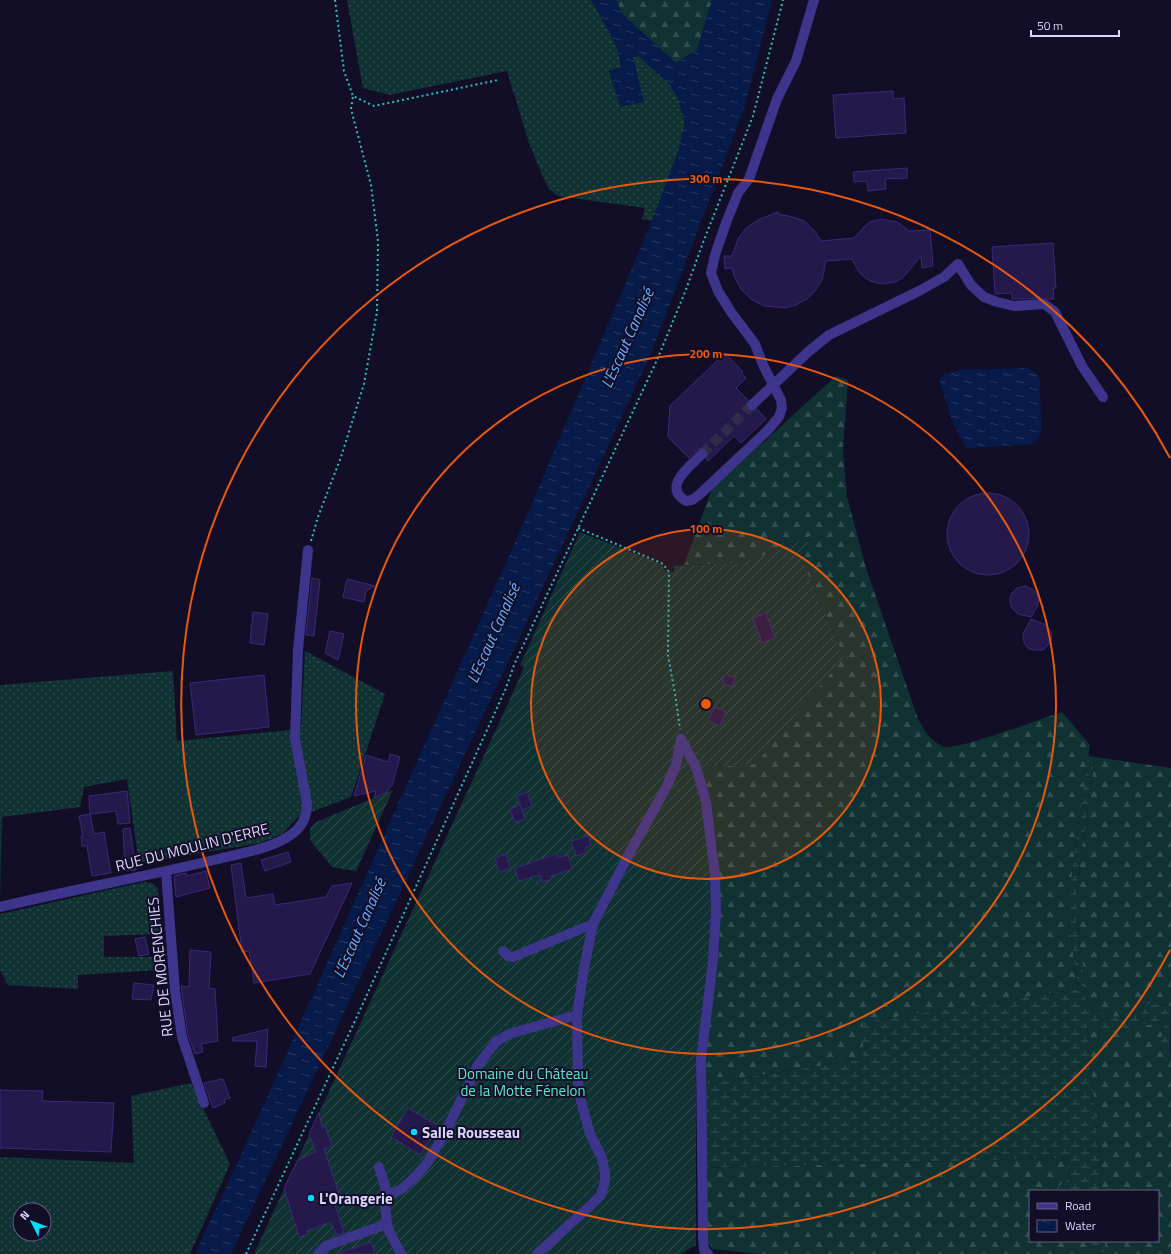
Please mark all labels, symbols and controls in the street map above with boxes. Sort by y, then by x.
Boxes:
scale bar [1031,12,1119,38]
text: 50 m [1037,16,1063,35]
text: 300 m [690,169,722,188]
water label: L'Escaut Canalisé [594,283,660,392]
text: 200 m [690,344,722,363]
text: 100 m [690,519,722,538]
water label: L'Escaut Canalisé [460,578,526,687]
centre of rings [699,697,713,711]
street label: RUE DU MOULIN D'ERRE [113,817,271,877]
water label: L'Escaut Canalisé [326,873,392,982]
street label: RUE DE MORENCHIES [141,896,179,1038]
park label: Domaine du Château de la Motte Fénelon [457,1062,589,1102]
place label: Salle Rousseau [422,1121,520,1144]
marker: Salle Rousseau [409,1127,419,1137]
place label: L'Orangerie [319,1187,393,1210]
legend [1029,1190,1159,1242]
marker: L'Orangerie [306,1193,316,1203]
text: Road [1065,1196,1091,1215]
north arrow [12,1202,52,1242]
text: N [16,1207,33,1223]
text: Water [1065,1216,1096,1235]

